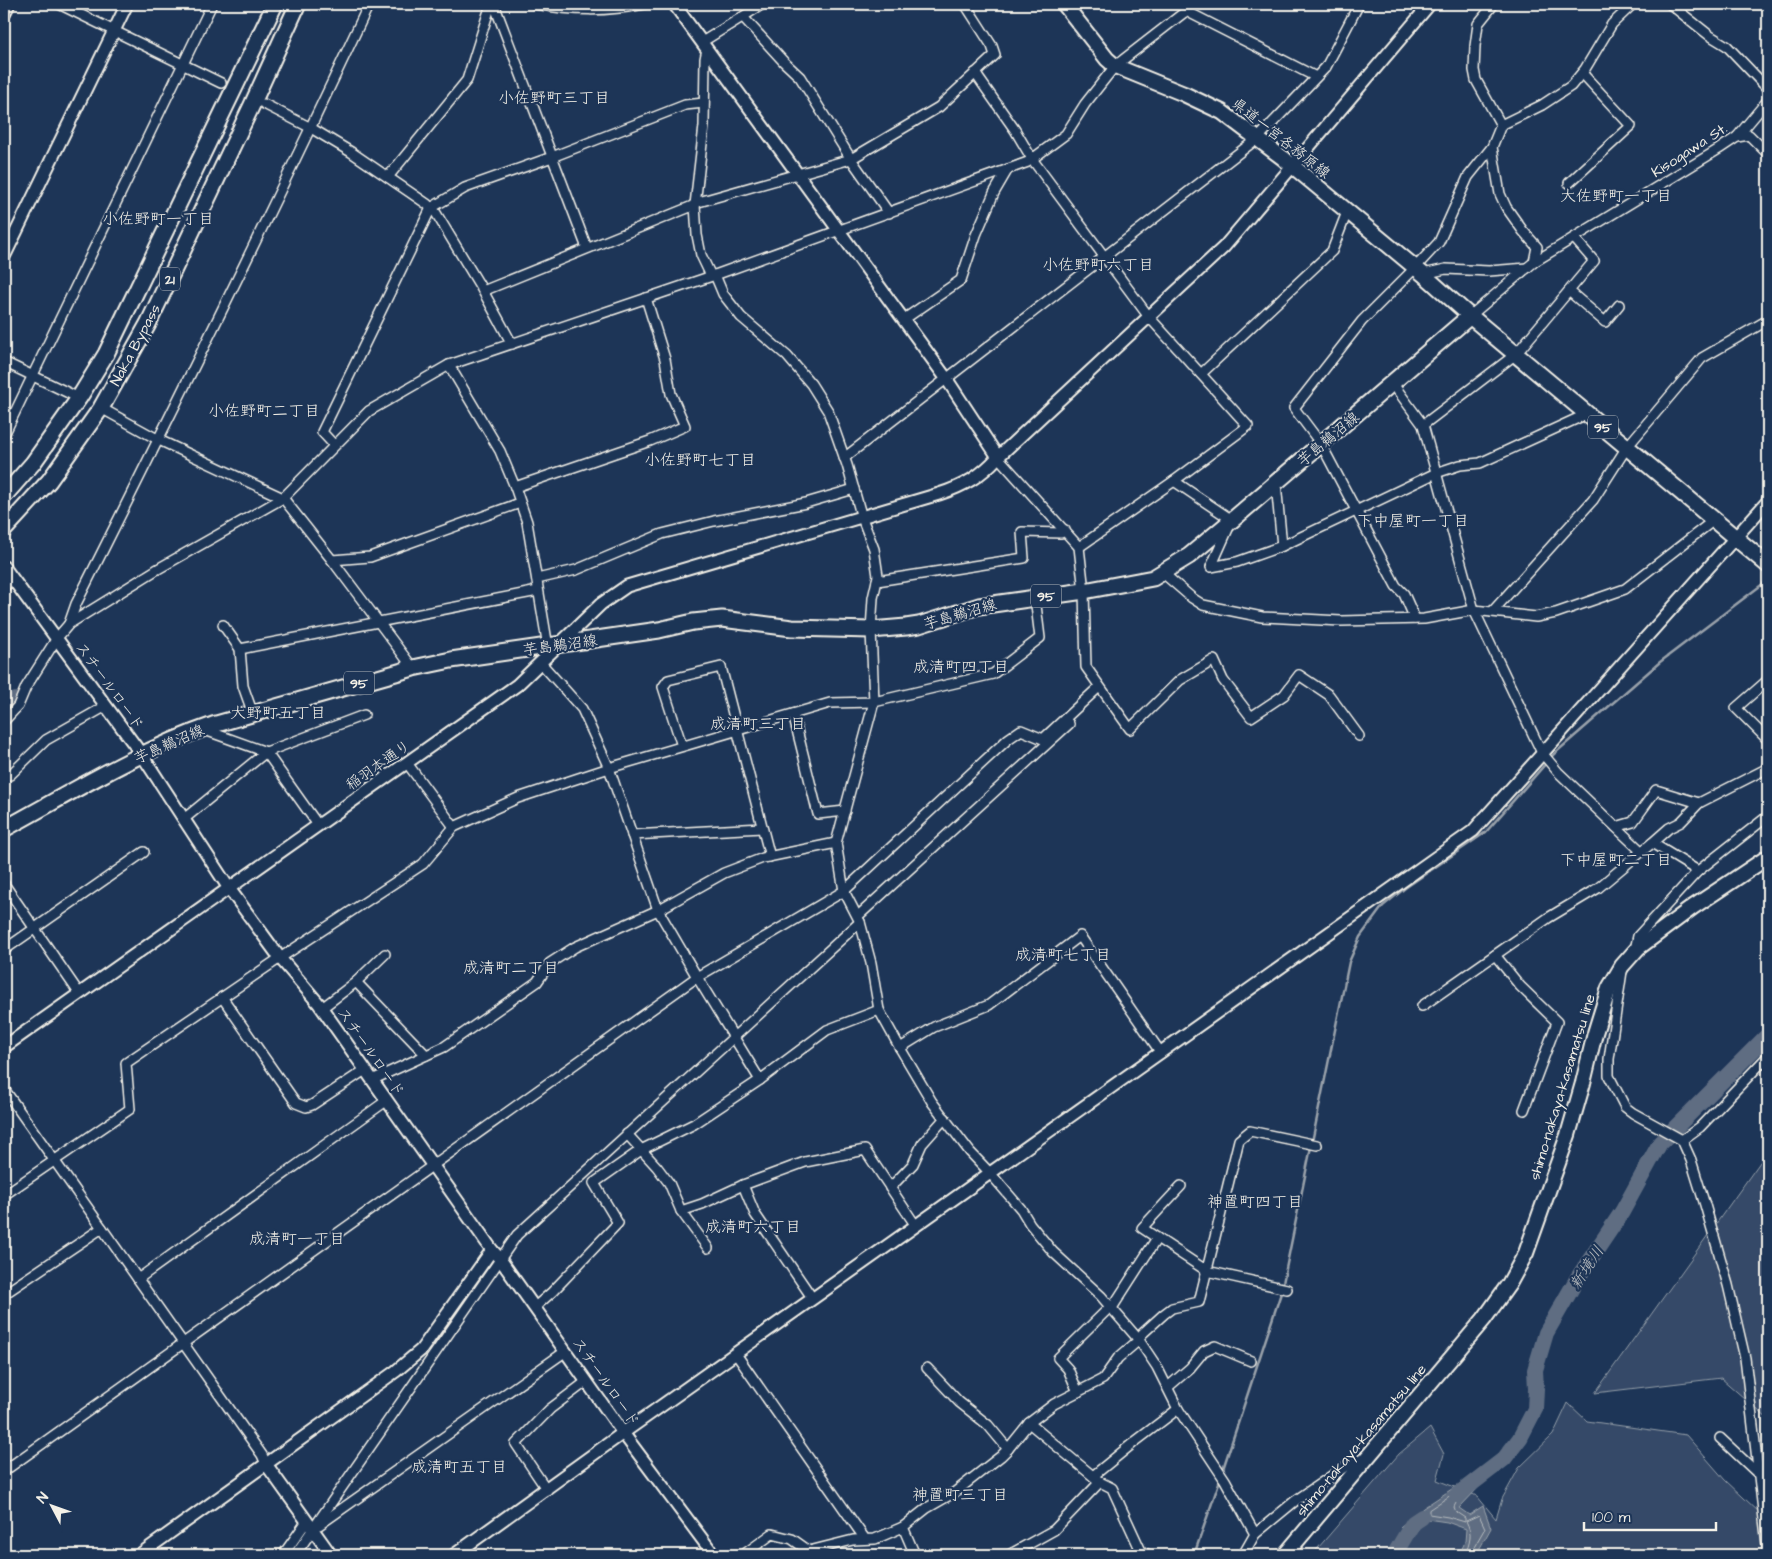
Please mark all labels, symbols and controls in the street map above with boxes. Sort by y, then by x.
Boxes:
district label: 小佐野町三丁目 [498,87,610,109]
street label: 県道一宮各務原線 [1227,93,1334,184]
street label: Kisogawa St. [1647,118,1732,184]
district label: 大佐野町一丁目 [1560,185,1672,207]
district label: 小佐野町一丁目 [102,208,214,230]
district label: 小佐野町六丁目 [1042,254,1154,276]
road number: 21 [160,268,180,290]
street label: Naka Bypass [105,300,167,390]
district label: 小佐野町二丁目 [208,400,320,422]
street label: 芋島鵜沼線 [1293,407,1364,472]
road number: 95 [1588,416,1618,438]
district label: 小佐野町七丁目 [644,449,756,471]
district label: 下中屋町一丁目 [1357,510,1469,532]
road number: 95 [1031,584,1061,608]
street label: 芋島鵜沼線 [921,594,999,635]
street label: 芋島鵜沼線 [521,630,599,661]
street label: スチールロード [70,638,149,735]
district label: 成清町四丁目 [913,656,1009,678]
road number: 95 [344,671,374,694]
district label: 大野町五丁目 [230,702,326,724]
district label: 成清町三丁目 [710,713,806,735]
street label: 芋島鵜沼線 [131,720,208,769]
street label: 稲羽本通り [342,735,415,796]
district label: 下中屋町二丁目 [1560,849,1672,871]
district label: 成清町七丁目 [1015,944,1111,966]
district label: 成清町二丁目 [463,957,559,979]
street label: shimo-nakaya-kasamatsu line [1524,992,1602,1183]
street label: スチールロード [332,1004,409,1101]
district label: 神置町四丁目 [1207,1191,1303,1213]
district label: 成清町六丁目 [705,1216,801,1238]
district label: 成清町一丁目 [249,1228,345,1250]
water label: 新境川 [1565,1241,1609,1294]
street label: スチールロード [567,1334,644,1431]
street label: shimo-nakaya-kasamatsu line [1291,1360,1432,1522]
district label: 成清町五丁目 [411,1456,507,1478]
north arrow [28,1482,78,1532]
district label: 神置町三丁目 [912,1484,1008,1506]
text: N [33,1488,54,1508]
scale bar [1584,1499,1717,1531]
text: 100 m [1592,1507,1631,1528]

